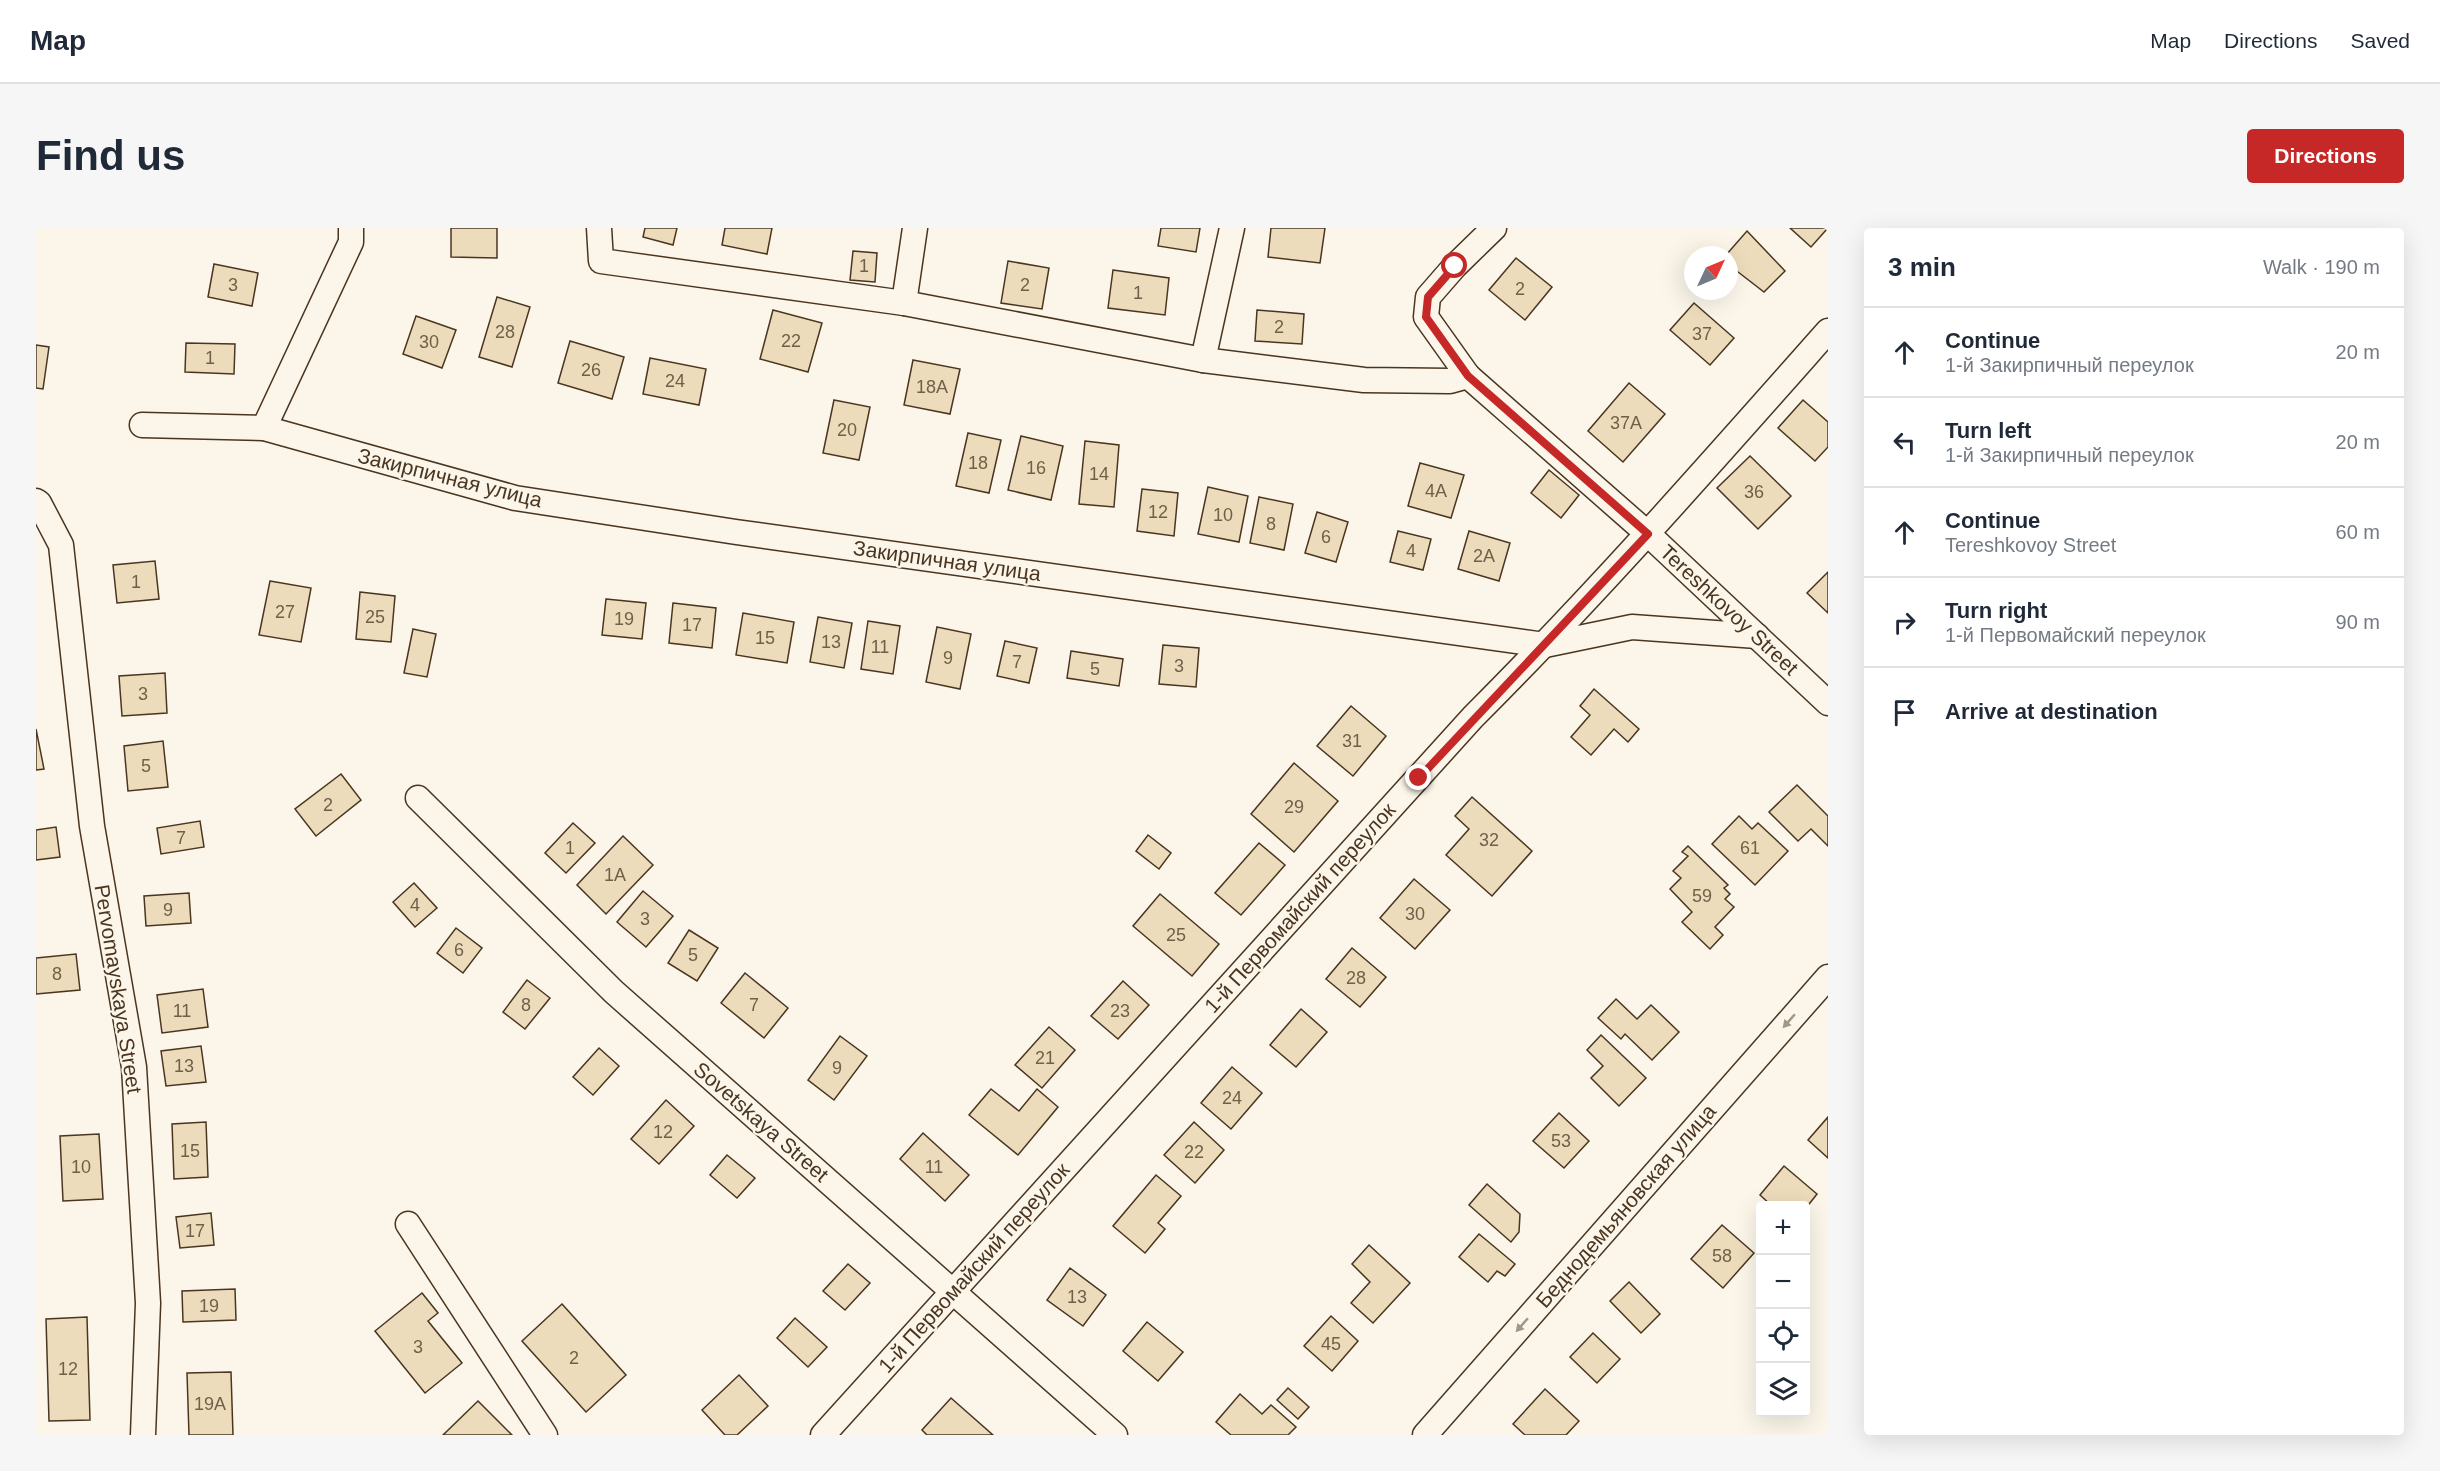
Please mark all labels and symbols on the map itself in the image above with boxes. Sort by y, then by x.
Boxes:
north arrow [1684,246,1738,300]
route start [1441,252,1467,278]
house number: 1 [859,256,869,276]
house number: 3 [228,275,238,295]
house number: 2 [1020,275,1030,295]
house number: 2 [1515,279,1525,299]
house number: 1 [1133,283,1143,303]
house number: 2 [1274,317,1284,337]
house number: 28 [495,322,515,342]
house number: 37 [1692,324,1712,344]
house number: 22 [781,331,801,351]
house number: 30 [419,332,439,352]
house number: 1 [205,348,215,368]
house number: 26 [581,360,601,380]
house number: 24 [665,371,685,391]
house number: 18А [916,377,948,397]
house number: 37А [1610,413,1642,433]
house number: 20 [837,420,857,440]
street label: Закирпичная улица [356,443,545,512]
house number: 18 [968,453,988,473]
house number: 16 [1026,458,1046,478]
house number: 14 [1089,464,1109,484]
house number: 4А [1425,481,1447,501]
house number: 36 [1744,482,1764,502]
house number: 12 [1148,502,1168,522]
house number: 10 [1213,505,1233,525]
house number: 8 [1266,514,1276,534]
house number: 6 [1321,527,1331,547]
street label: Закирпичная улица [852,536,1043,585]
street label: Tereshkovoy Street [1656,540,1803,679]
house number: 4 [1406,541,1416,561]
house number: 2А [1473,546,1495,566]
house number: 1 [131,572,141,592]
house number: 27 [275,602,295,622]
house number: 25 [365,607,385,627]
house number: 19 [614,609,634,629]
house number: 17 [682,615,702,635]
house number: 15 [755,628,775,648]
house number: 13 [821,632,841,652]
house number: 11 [871,637,889,657]
house number: 9 [943,648,953,668]
house number: 7 [1012,652,1022,672]
house number: 3 [1174,656,1184,676]
house number: 5 [1090,659,1100,679]
house number: 3 [138,684,148,704]
house number: 31 [1342,731,1362,751]
house number: 5 [141,756,151,776]
route end [1405,764,1431,790]
house number: 2 [323,795,333,815]
house number: 29 [1284,797,1304,817]
street label: 1-й Первомайский переулок [1200,798,1400,1017]
house number: 7 [176,828,186,848]
house number: 32 [1479,830,1499,850]
house number: 1 [565,838,575,858]
house number: 61 [1740,838,1760,858]
house number: 1А [604,865,626,885]
street label: Pervomayskaya Street [91,883,146,1095]
house number: 59 [1692,886,1712,906]
house number: 4 [410,895,420,915]
house number: 9 [163,900,173,920]
house number: 30 [1405,904,1425,924]
house number: 3 [640,909,650,929]
house number: 25 [1166,925,1186,945]
house number: 6 [454,940,464,960]
house number: 5 [688,945,698,965]
house number: 8 [52,964,62,984]
house number: 28 [1346,968,1366,988]
house number: 8 [521,995,531,1015]
house number: 7 [749,995,759,1015]
house number: 11 [173,1001,191,1021]
house number: 23 [1110,1001,1130,1021]
one-way arrow [1783,1013,1796,1028]
house number: 21 [1035,1048,1055,1068]
house number: 13 [174,1056,194,1076]
street label: Sovetskaya Street [689,1057,833,1186]
house number: 9 [832,1058,842,1078]
house number: 24 [1222,1088,1242,1108]
street label: Беднодемьяновская улица [1531,1099,1720,1312]
house number: 12 [653,1122,673,1142]
house number: 53 [1551,1131,1571,1151]
house number: 15 [180,1141,200,1161]
house number: 22 [1184,1142,1204,1162]
house number: 10 [71,1157,91,1177]
house number: 11 [925,1157,943,1177]
street label: 1-й Первомайский переулок [874,1158,1074,1377]
house number: 17 [185,1221,205,1241]
house number: 58 [1712,1246,1732,1266]
house number: 13 [1067,1287,1087,1307]
house number: 19 [199,1296,219,1316]
one-way arrow [1516,1317,1529,1332]
house number: 45 [1321,1334,1341,1354]
house number: 3 [413,1337,423,1357]
house number: 2 [569,1348,579,1368]
house number: 12 [58,1359,78,1379]
house number: 19А [194,1394,226,1414]

